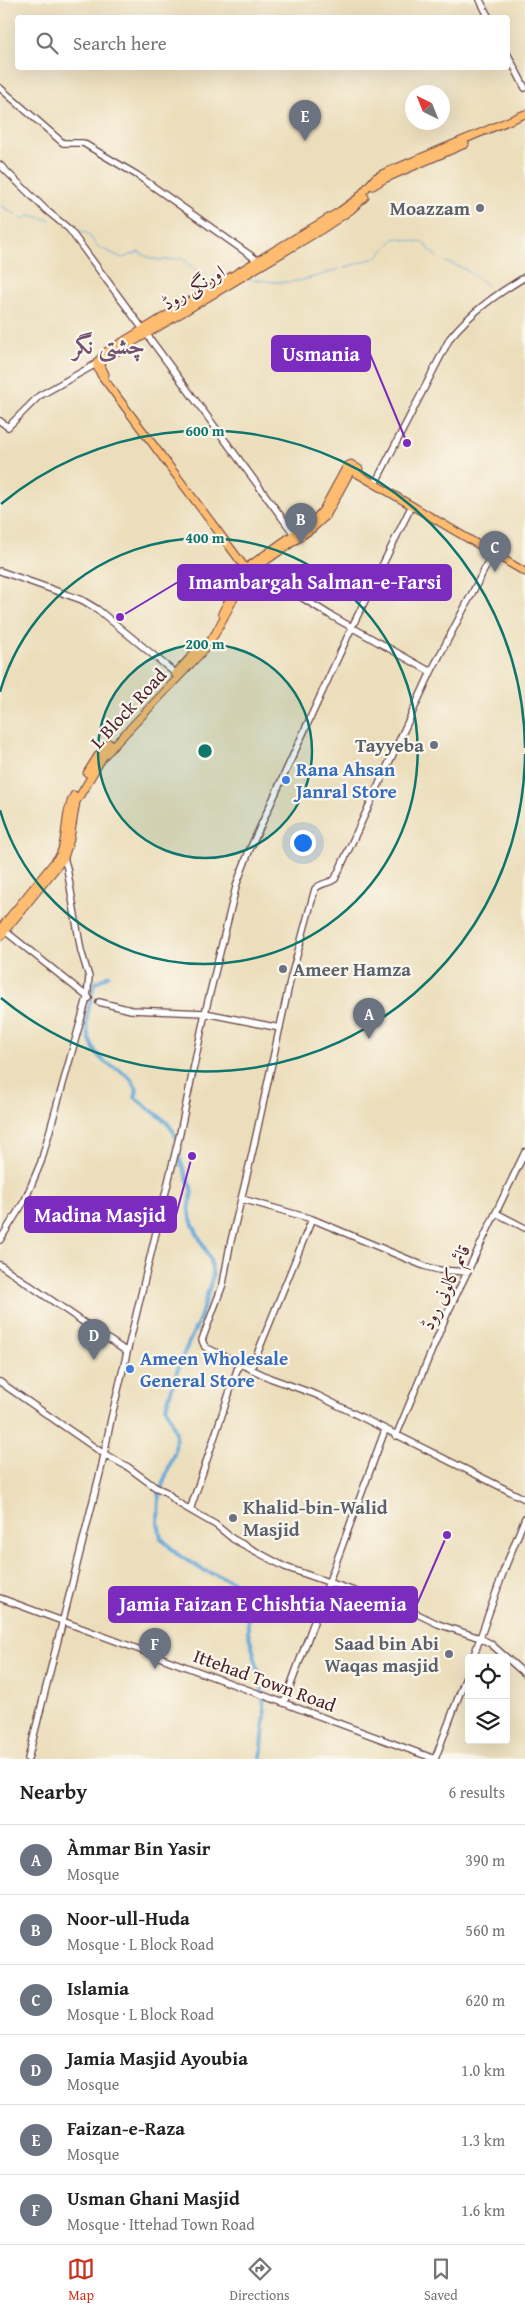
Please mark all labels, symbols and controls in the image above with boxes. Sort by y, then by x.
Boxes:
search box [15,15,510,70]
icon: search [33,29,61,57]
text: Search here [73,29,167,57]
north arrow [405,85,450,130]
pin: E [289,100,321,141]
place label: Moazzam [390,194,471,222]
marker: Moazzam [474,202,486,214]
street label: اورنگی روڈ [156,257,230,317]
district label: چشتی نگر [70,328,145,363]
callout: Usmania [272,336,370,371]
text: Usmania [282,339,361,368]
text: 600 m [185,420,225,441]
pin: B [285,503,317,544]
text: 400 m [185,527,225,548]
pin: C [479,531,511,572]
callout: Imambargah Salman-e-Farsi [178,565,451,600]
text: Imambargah Salman-e-Farsi [189,567,441,596]
text: 200 m [185,633,225,654]
street label: L Block Road [83,661,173,754]
place label: Tayyeba [355,731,424,759]
marker: Tayyeba [428,739,440,751]
centre of rings [196,742,214,760]
place label: Rana Ahsan Janral Store [293,755,397,805]
marker: Rana Ahsan Janral Store [280,774,292,786]
your location [290,830,316,856]
place label: Ameer Hamza [293,955,411,983]
marker: Ameer Hamza [277,963,289,975]
pin: A [353,998,385,1039]
callout: Madina Masjid [25,1197,176,1232]
text: Madina Masjid [34,1200,166,1229]
street label: قائم کالونی روڈ [413,1239,480,1336]
pin: D [78,1319,110,1360]
place label: Ameen Wholesale General Store [140,1344,288,1394]
marker: Ameen Wholesale General Store [124,1363,136,1375]
place label: Khalid-bin-Walid Masjid [243,1493,388,1543]
marker: Khalid-bin-Walid Masjid [227,1512,239,1524]
callout: Jamia Faizan E Chishtia Naeemia [109,1587,417,1622]
text: Jamia Faizan E Chishtia Naeemia [116,1589,407,1618]
pin: F [139,1628,171,1669]
place label: Saad bin Abi Waqas masjid [324,1629,439,1679]
street label: Ittehad Town Road [190,1641,341,1719]
marker: Saad bin Abi Waqas masjid [443,1648,455,1660]
map controls [465,1654,510,1744]
button: locate [465,1654,510,1699]
button: layers [465,1699,510,1744]
text: Nearby [20,1776,87,1807]
text: 6 results [448,1780,505,1804]
text: Àmmar Bin Yasir [67,1834,211,1862]
text: A [31,1848,41,1872]
text: 390 m [465,1848,505,1872]
text: Mosque [67,1862,119,1886]
text: Noor-ull-Huda [67,1904,190,1932]
text: B [31,1918,41,1942]
text: 560 m [465,1918,505,1942]
text: Mosque · L Block Road [67,1932,214,1956]
text: Islamia [67,1974,129,2002]
text: C [31,1988,41,2012]
text: 620 m [465,1988,505,2012]
text: Mosque · L Block Road [67,2002,214,2026]
text: Jamia Masjid Ayoubia [67,2044,248,2072]
text: D [31,2058,41,2082]
text: 1.0 km [461,2058,505,2082]
text: Mosque [67,2072,119,2096]
text: Faizan-e-Raza [67,2114,185,2142]
text: E [32,2128,40,2152]
text: 1.3 km [461,2128,505,2152]
text: Mosque [67,2142,119,2166]
text: Usman Ghani Masjid [67,2184,240,2212]
text: F [32,2198,40,2222]
text: 1.6 km [461,2198,505,2222]
text: Mosque · Ittehad Town Road [67,2212,255,2236]
tab: Map [67,2255,95,2305]
tab: Directions [229,2255,290,2305]
tab: Saved [424,2255,458,2305]

